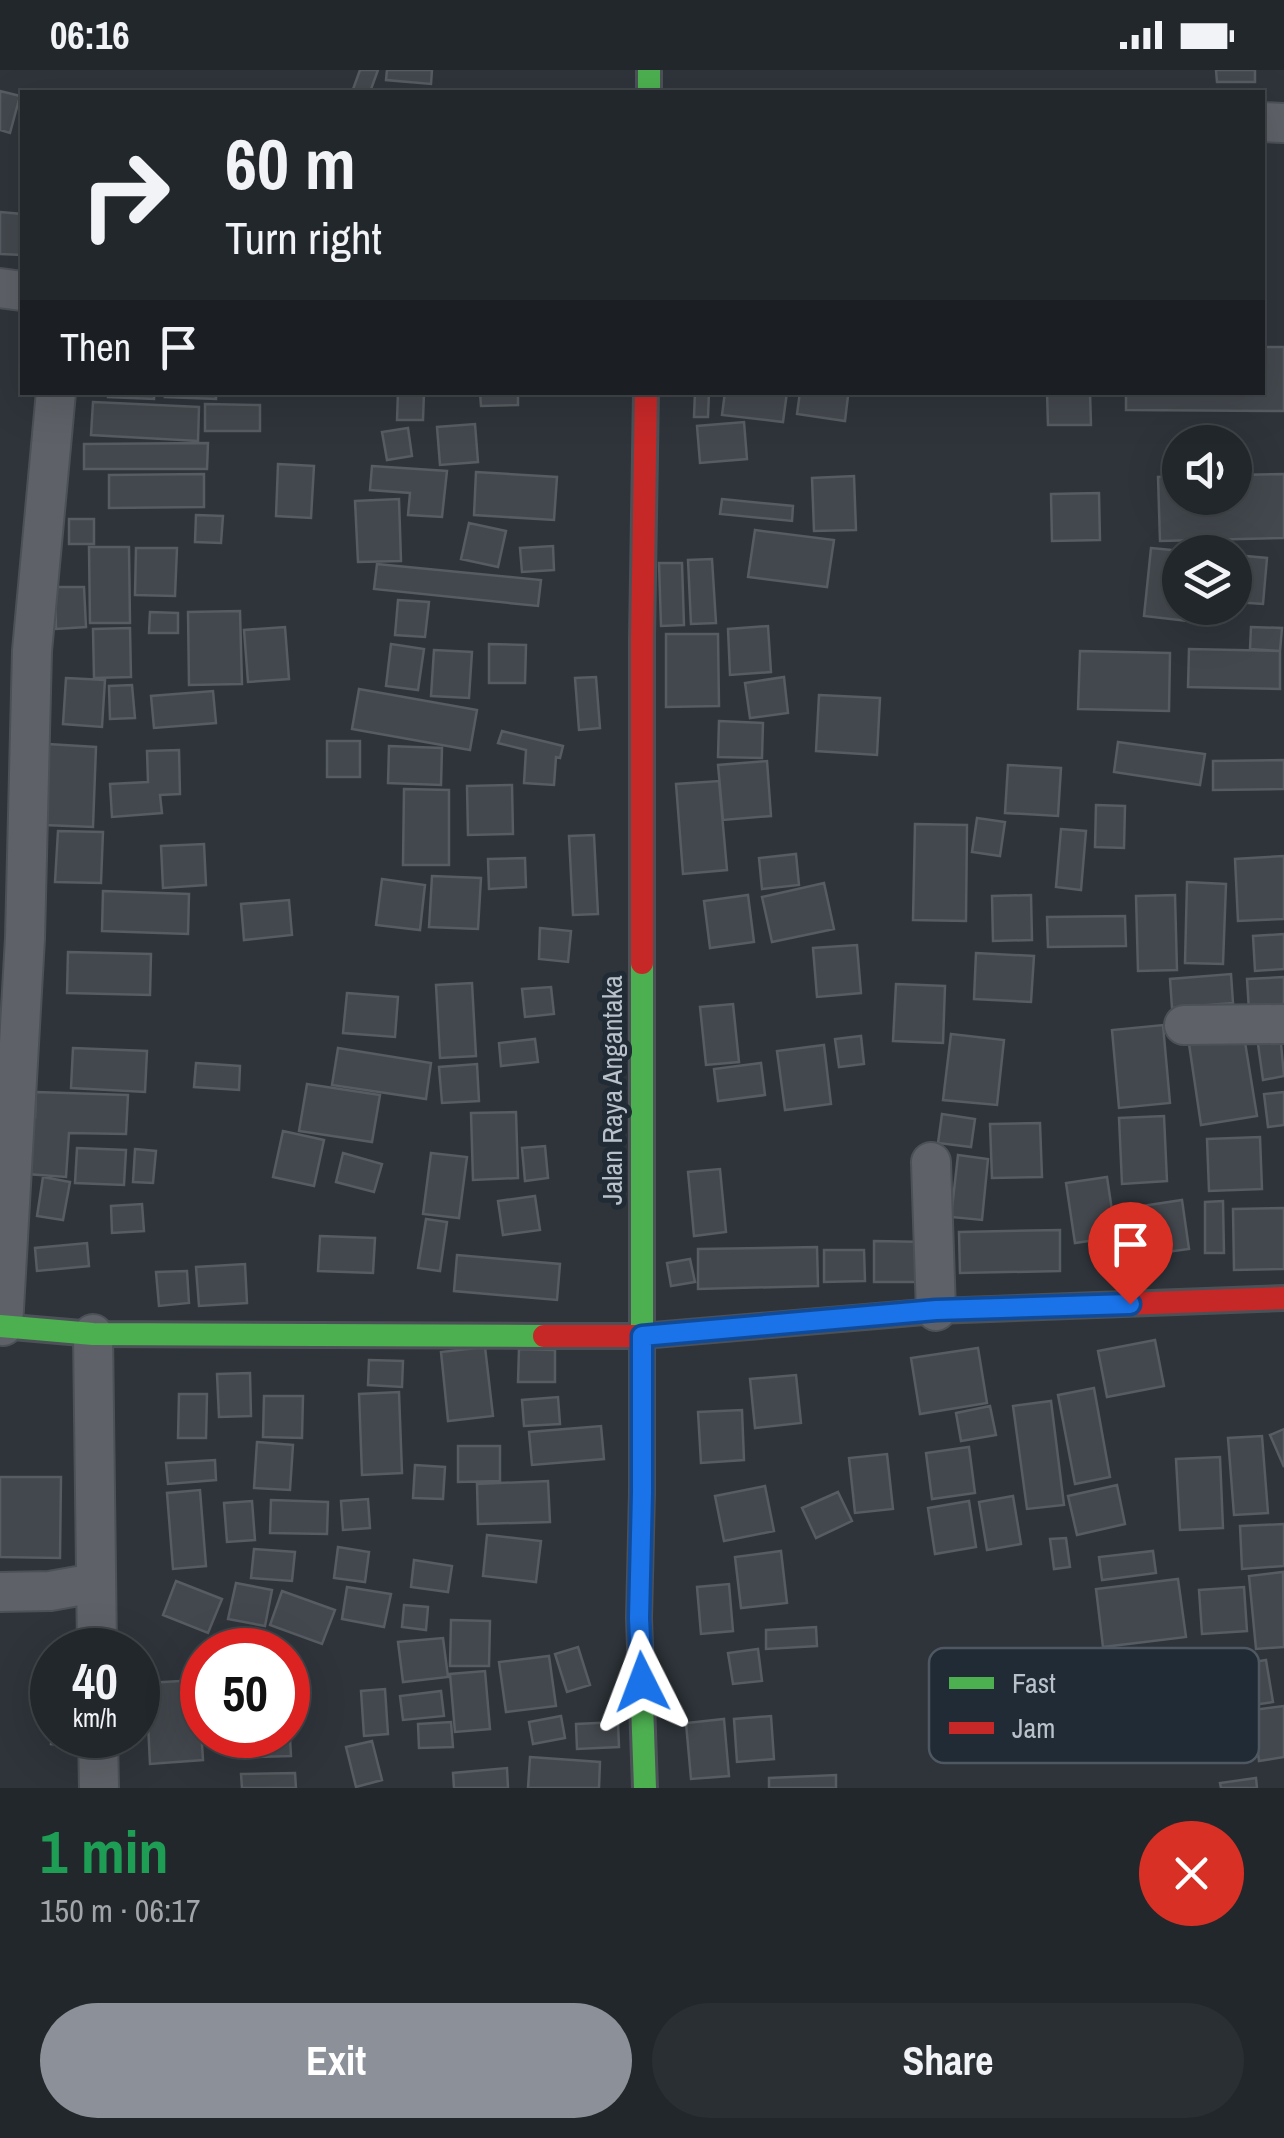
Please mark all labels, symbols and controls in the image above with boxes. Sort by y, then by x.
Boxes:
text: 06:16 [50,10,130,61]
text: 60 m [225,117,356,211]
icon: right [60,130,190,260]
text: Turn right [225,207,382,268]
icon: arrive [151,320,206,375]
text: Then [60,322,131,373]
map controls [1162,425,1252,625]
button: sound [1162,425,1252,515]
button: layers [1162,535,1252,625]
street label: Jalan Raya Angantaka [593,975,631,1205]
pin [1088,1202,1173,1305]
icon: arrive [1103,1217,1158,1272]
speed limit sign: 50 [180,1628,310,1758]
position arrow [590,1630,694,1734]
text: 40 [72,1647,118,1715]
legend [929,1648,1259,1763]
text: Fast [1012,1664,1056,1702]
text: km/h [73,1701,117,1735]
text: Jam [1012,1709,1055,1747]
text: 1 min [40,1811,169,1892]
button: close [1139,1821,1244,1926]
text: 150 m · 06:17 [40,1889,200,1932]
button: Exit [40,2003,632,2118]
button: Share [652,2003,1244,2118]

